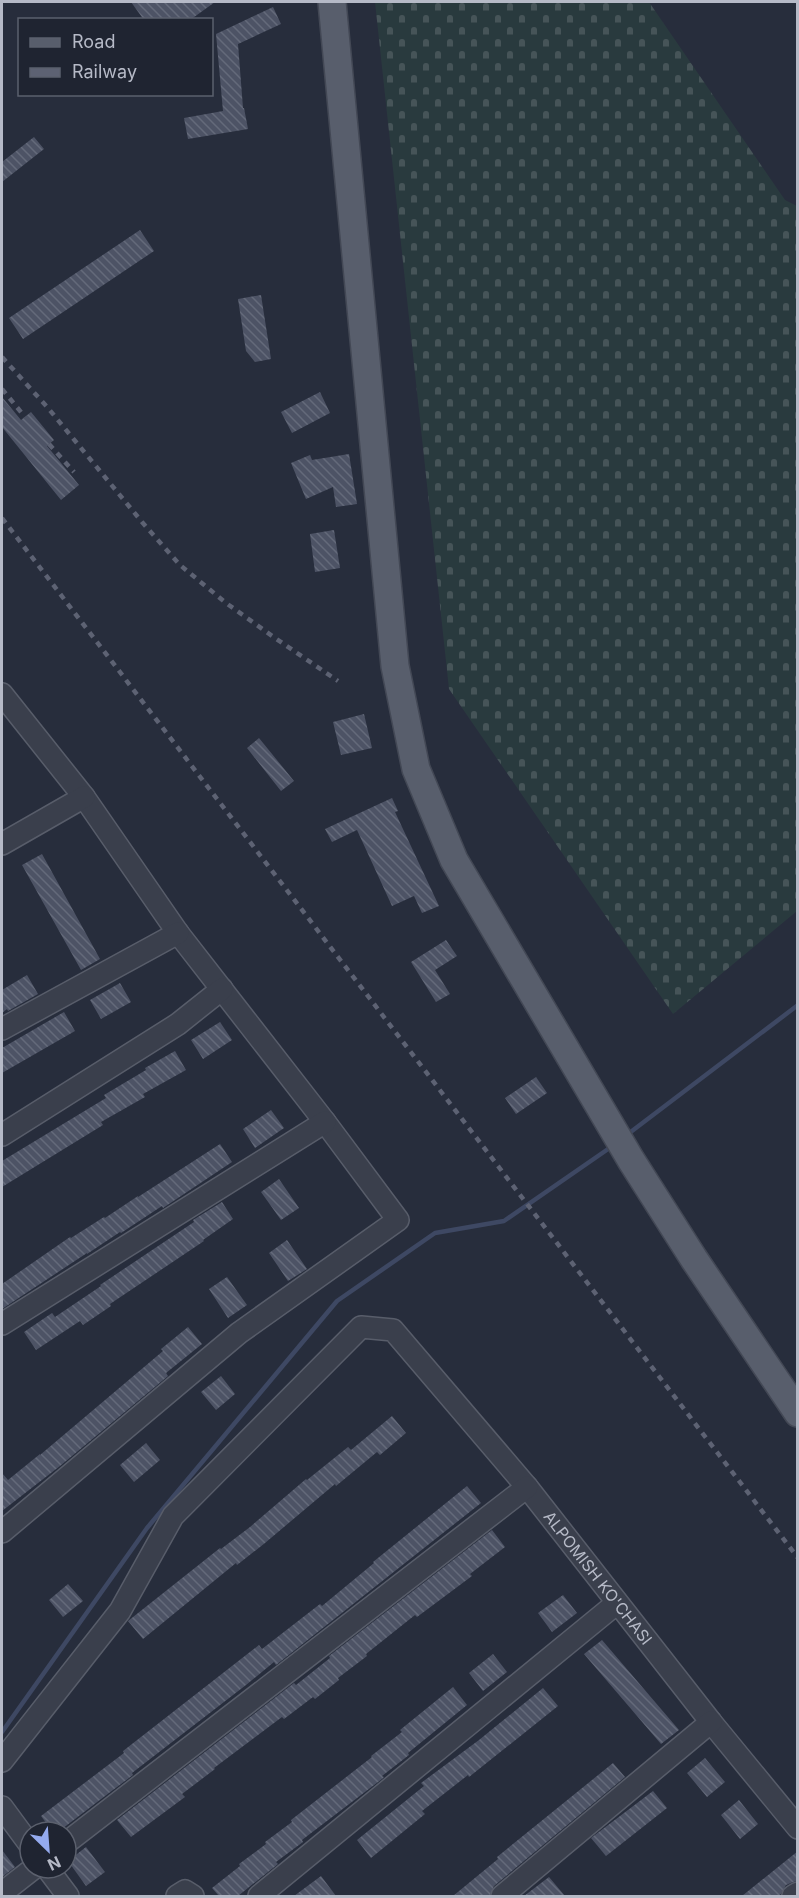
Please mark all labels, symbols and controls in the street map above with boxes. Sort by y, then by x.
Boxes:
legend [18,18,213,96]
text: Road [72,31,115,52]
text: Railway [72,61,137,82]
street label: ALPOMISH KO'CHASI [539,1507,657,1649]
north arrow [18,1820,78,1880]
text: N [45,1852,64,1875]

